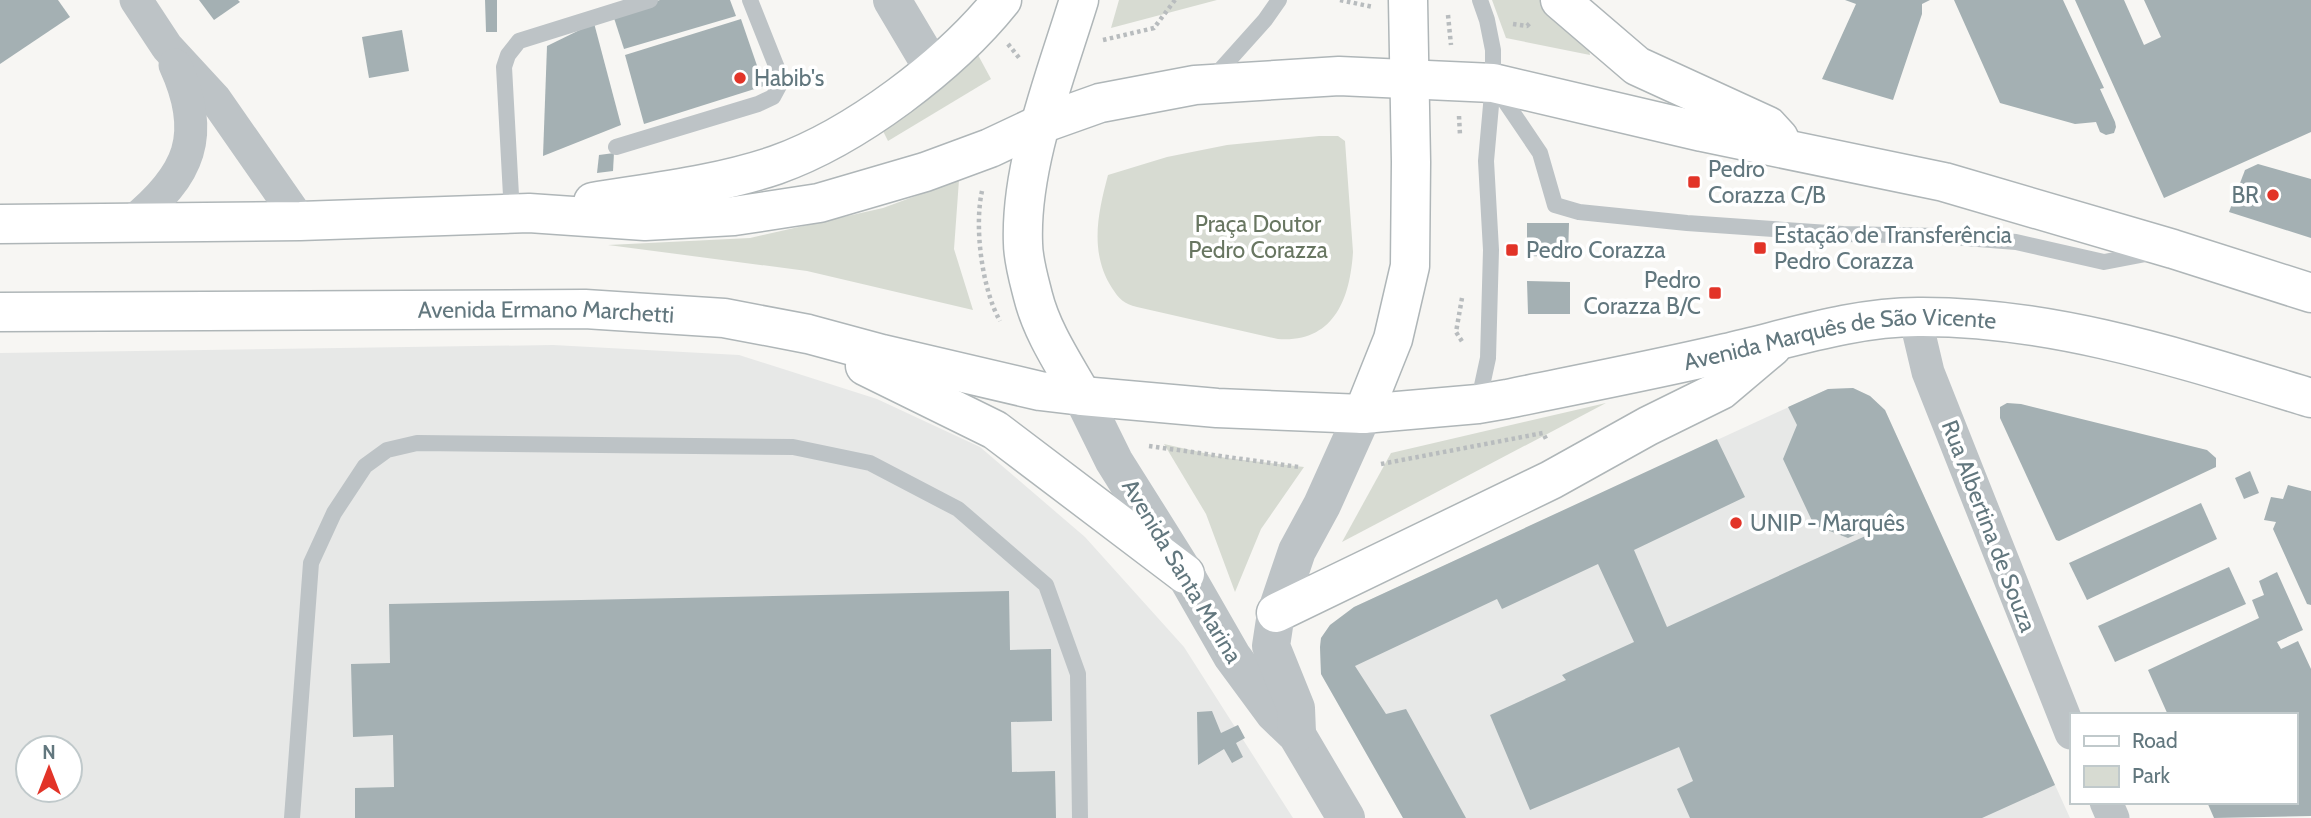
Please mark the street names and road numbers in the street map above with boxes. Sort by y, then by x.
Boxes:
street label: Avenida Ermano Marchetti [418,295,675,329]
street label: Avenida Marquês de São Vicente [1681,303,1998,376]
street label: Rua Albertina de Souza [1936,416,2042,636]
street label: Avenida Santa Marina [1116,474,1248,668]

